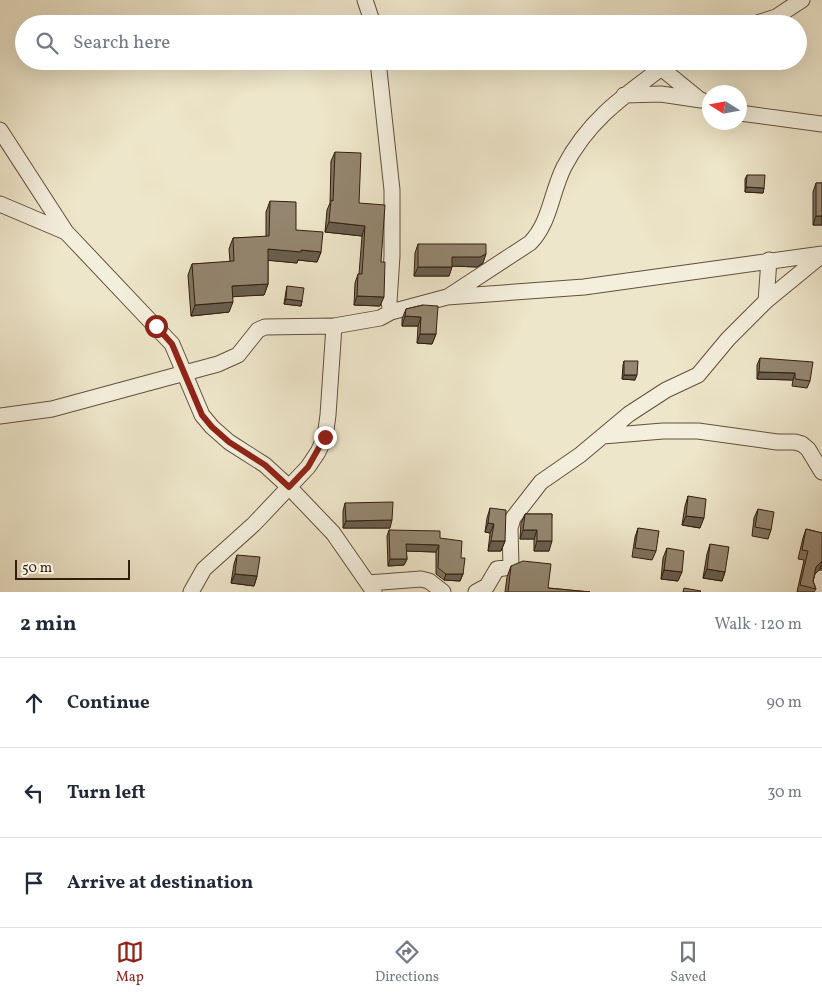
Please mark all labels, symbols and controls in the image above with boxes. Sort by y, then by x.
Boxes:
search box [15,15,807,70]
icon: search [33,29,61,57]
text: Search here [73,30,170,56]
north arrow [702,85,747,130]
route start [145,315,168,338]
route end [314,426,337,449]
scale bar [15,557,130,580]
text: 50 m [22,559,52,578]
text: 2 min [20,610,77,639]
text: Walk · 120 m [714,614,802,636]
icon: ahead [20,689,48,717]
text: Continue [67,690,150,716]
text: 90 m [766,692,802,714]
icon: left [20,779,48,807]
text: Turn left [67,780,146,806]
text: 30 m [767,782,802,804]
icon: arrive [20,869,48,897]
text: Arrive at destination [67,870,253,896]
tab: Map [116,938,144,987]
tab: Directions [375,938,439,987]
tab: Saved [670,938,706,987]

